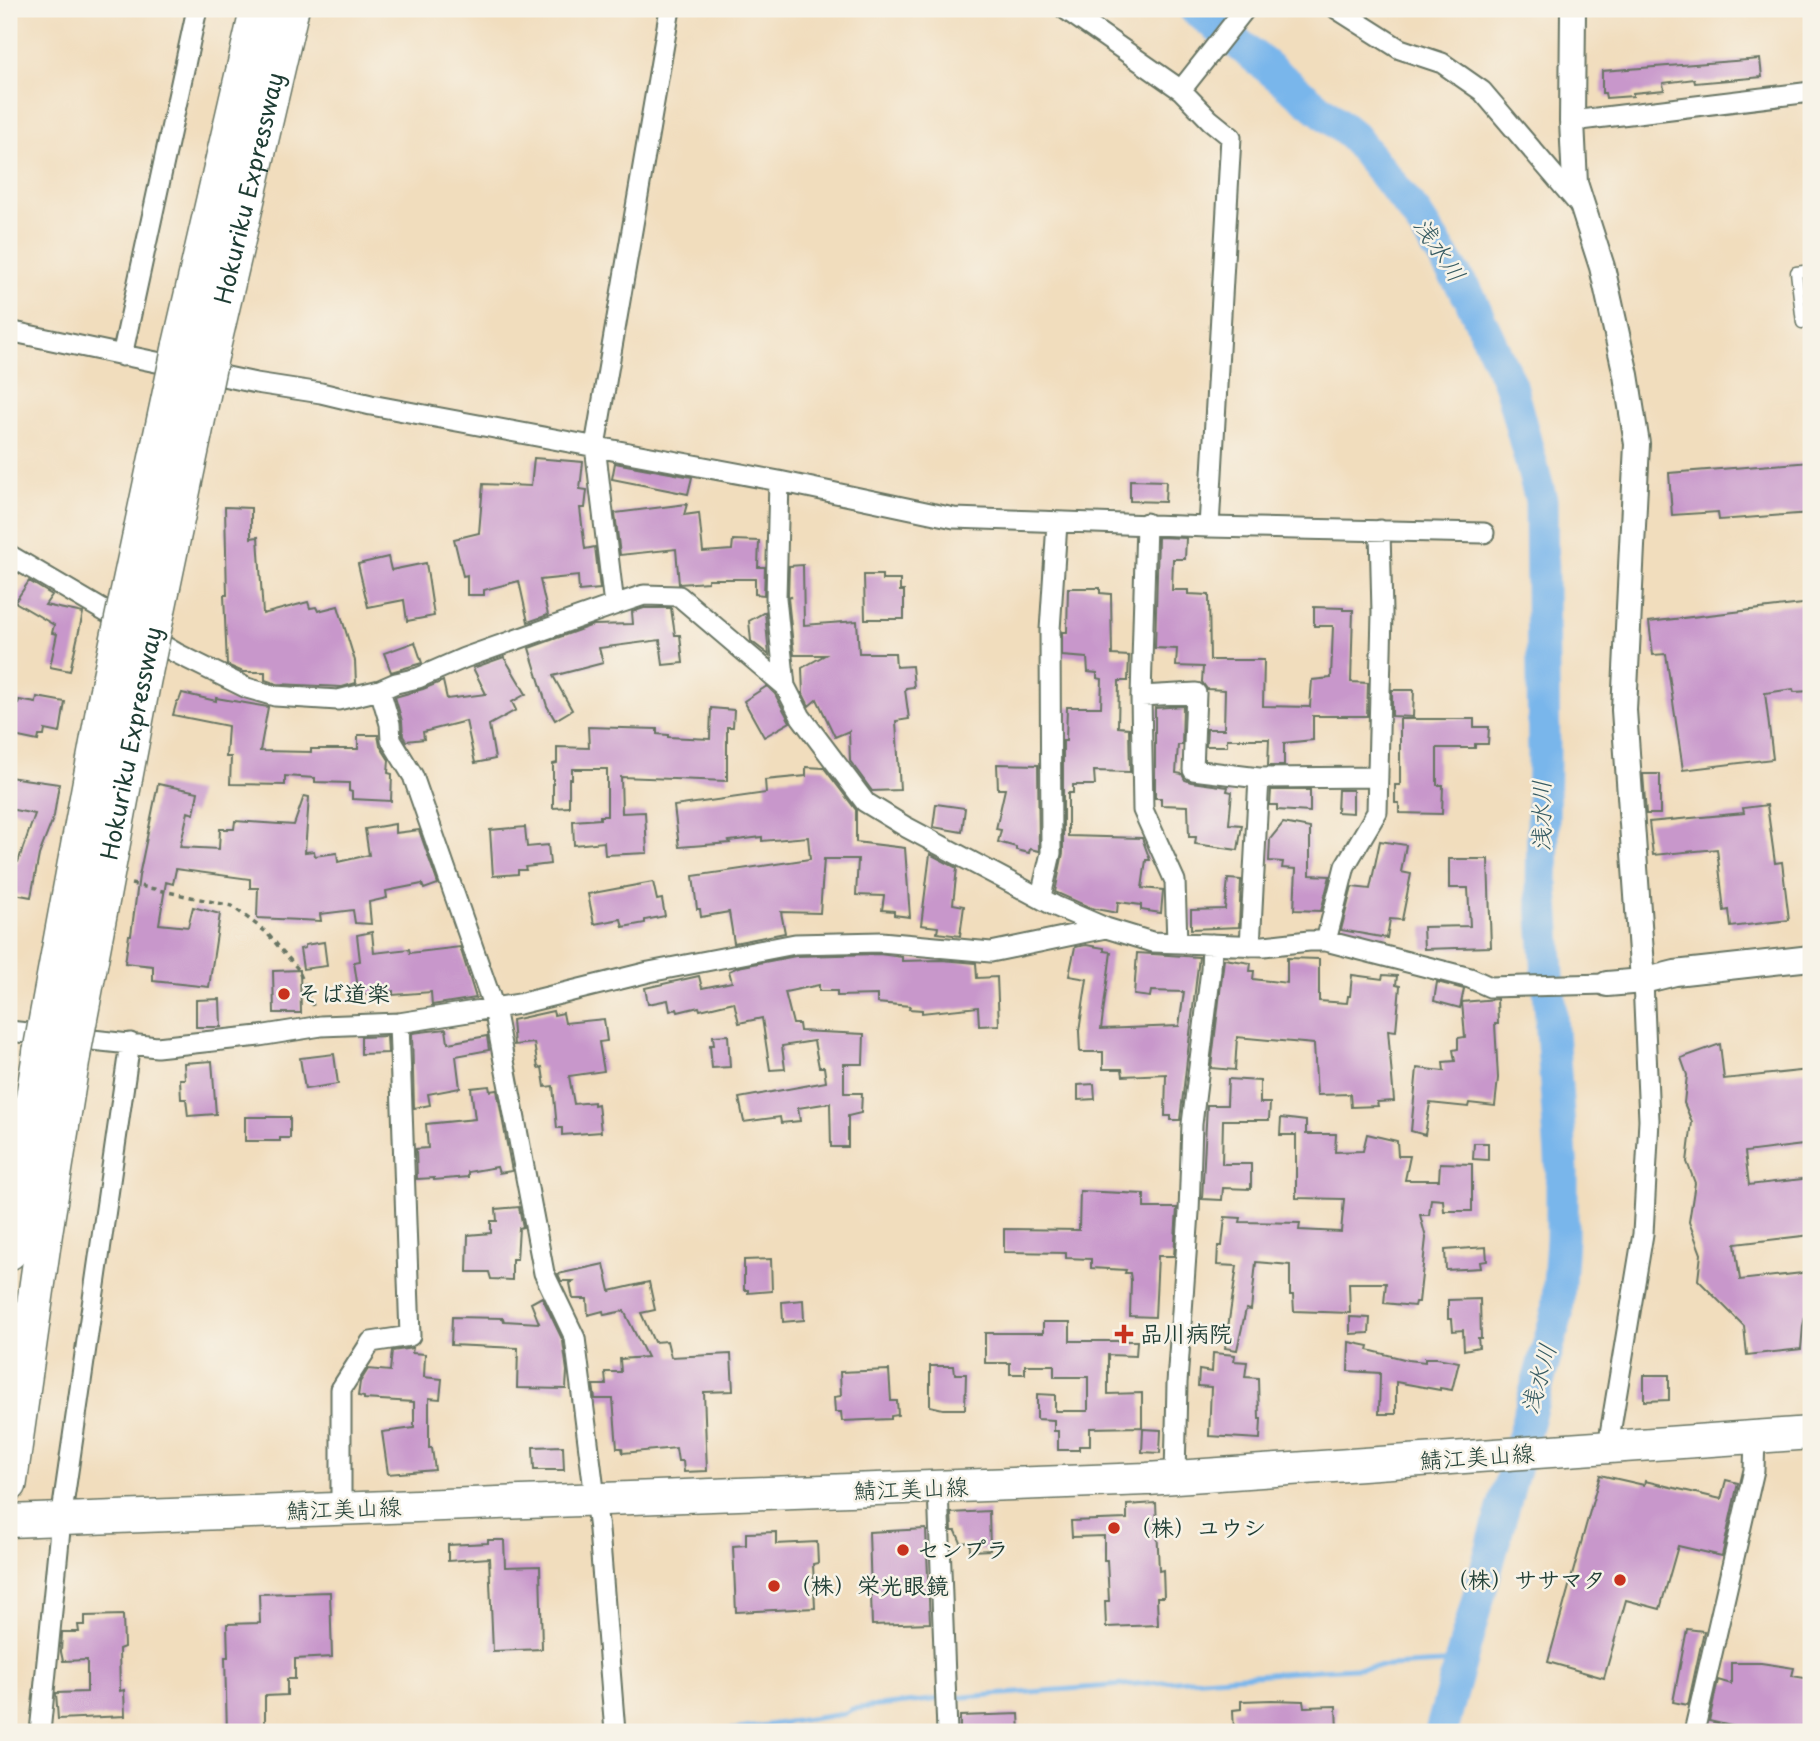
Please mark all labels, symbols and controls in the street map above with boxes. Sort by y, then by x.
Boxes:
street label: Hokuriku Expressway [204,69,292,307]
water label: 浅水川 [1406,209,1476,289]
street label: Hokuriku Expressway [91,623,170,863]
water label: 浅水川 [1522,780,1558,852]
place label: そば道楽 [298,975,390,1010]
marker: そば道楽 [276,986,292,1002]
place label: 品川病院 [1140,1315,1232,1350]
marker: 品川病院 [1114,1324,1134,1344]
water label: 浅水川 [1510,1339,1564,1418]
street label: 鯖江美山線 [1418,1434,1535,1477]
street label: 鯖江美山線 [853,1468,969,1507]
street label: 鯖江美山線 [286,1488,402,1527]
place label: （株）ユウシ [1128,1509,1266,1544]
marker: （株）ユウシ [1106,1520,1122,1536]
place label: センプラ [917,1531,1009,1566]
marker: センプラ [895,1542,911,1558]
place label: （株）ササマタ [1445,1561,1606,1596]
place label: （株）栄光眼鏡 [788,1567,949,1602]
marker: （株）ササマタ [1612,1572,1628,1588]
marker: （株）栄光眼鏡 [766,1578,782,1594]

